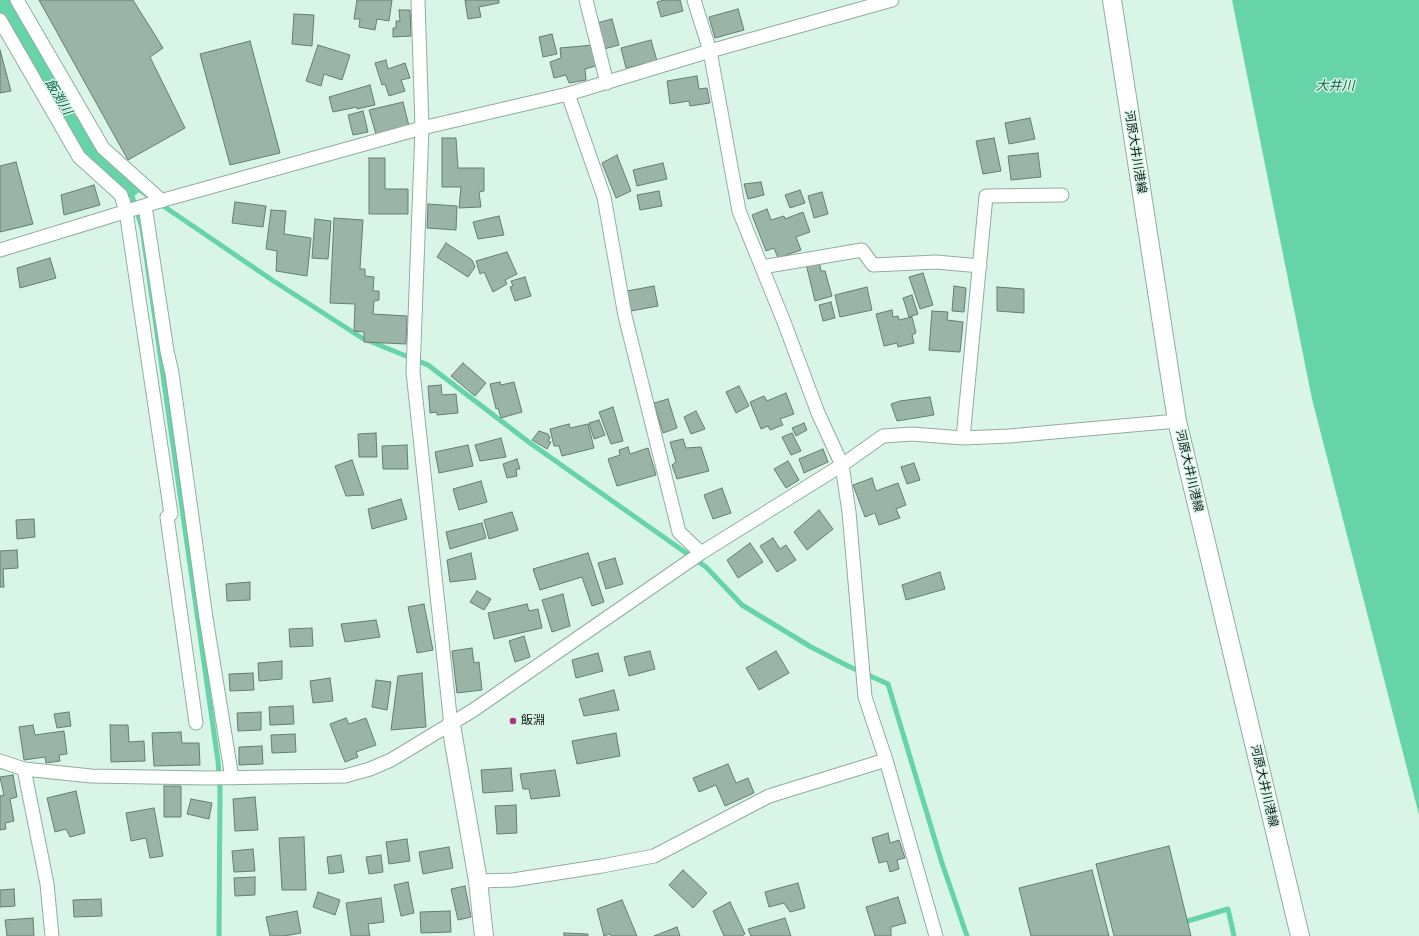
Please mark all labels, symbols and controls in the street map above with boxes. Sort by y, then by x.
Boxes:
water label: 飯渕川 [41,76,75,118]
water label: 大井川 [1316,78,1354,94]
street label: 河原大井川港線 [1121,109,1149,195]
street label: 河原大井川港線 [1173,428,1205,514]
place label: 飯淵 [521,714,545,728]
marker: 飯淵 [508,716,518,726]
street label: 河原大井川港線 [1248,743,1280,829]

